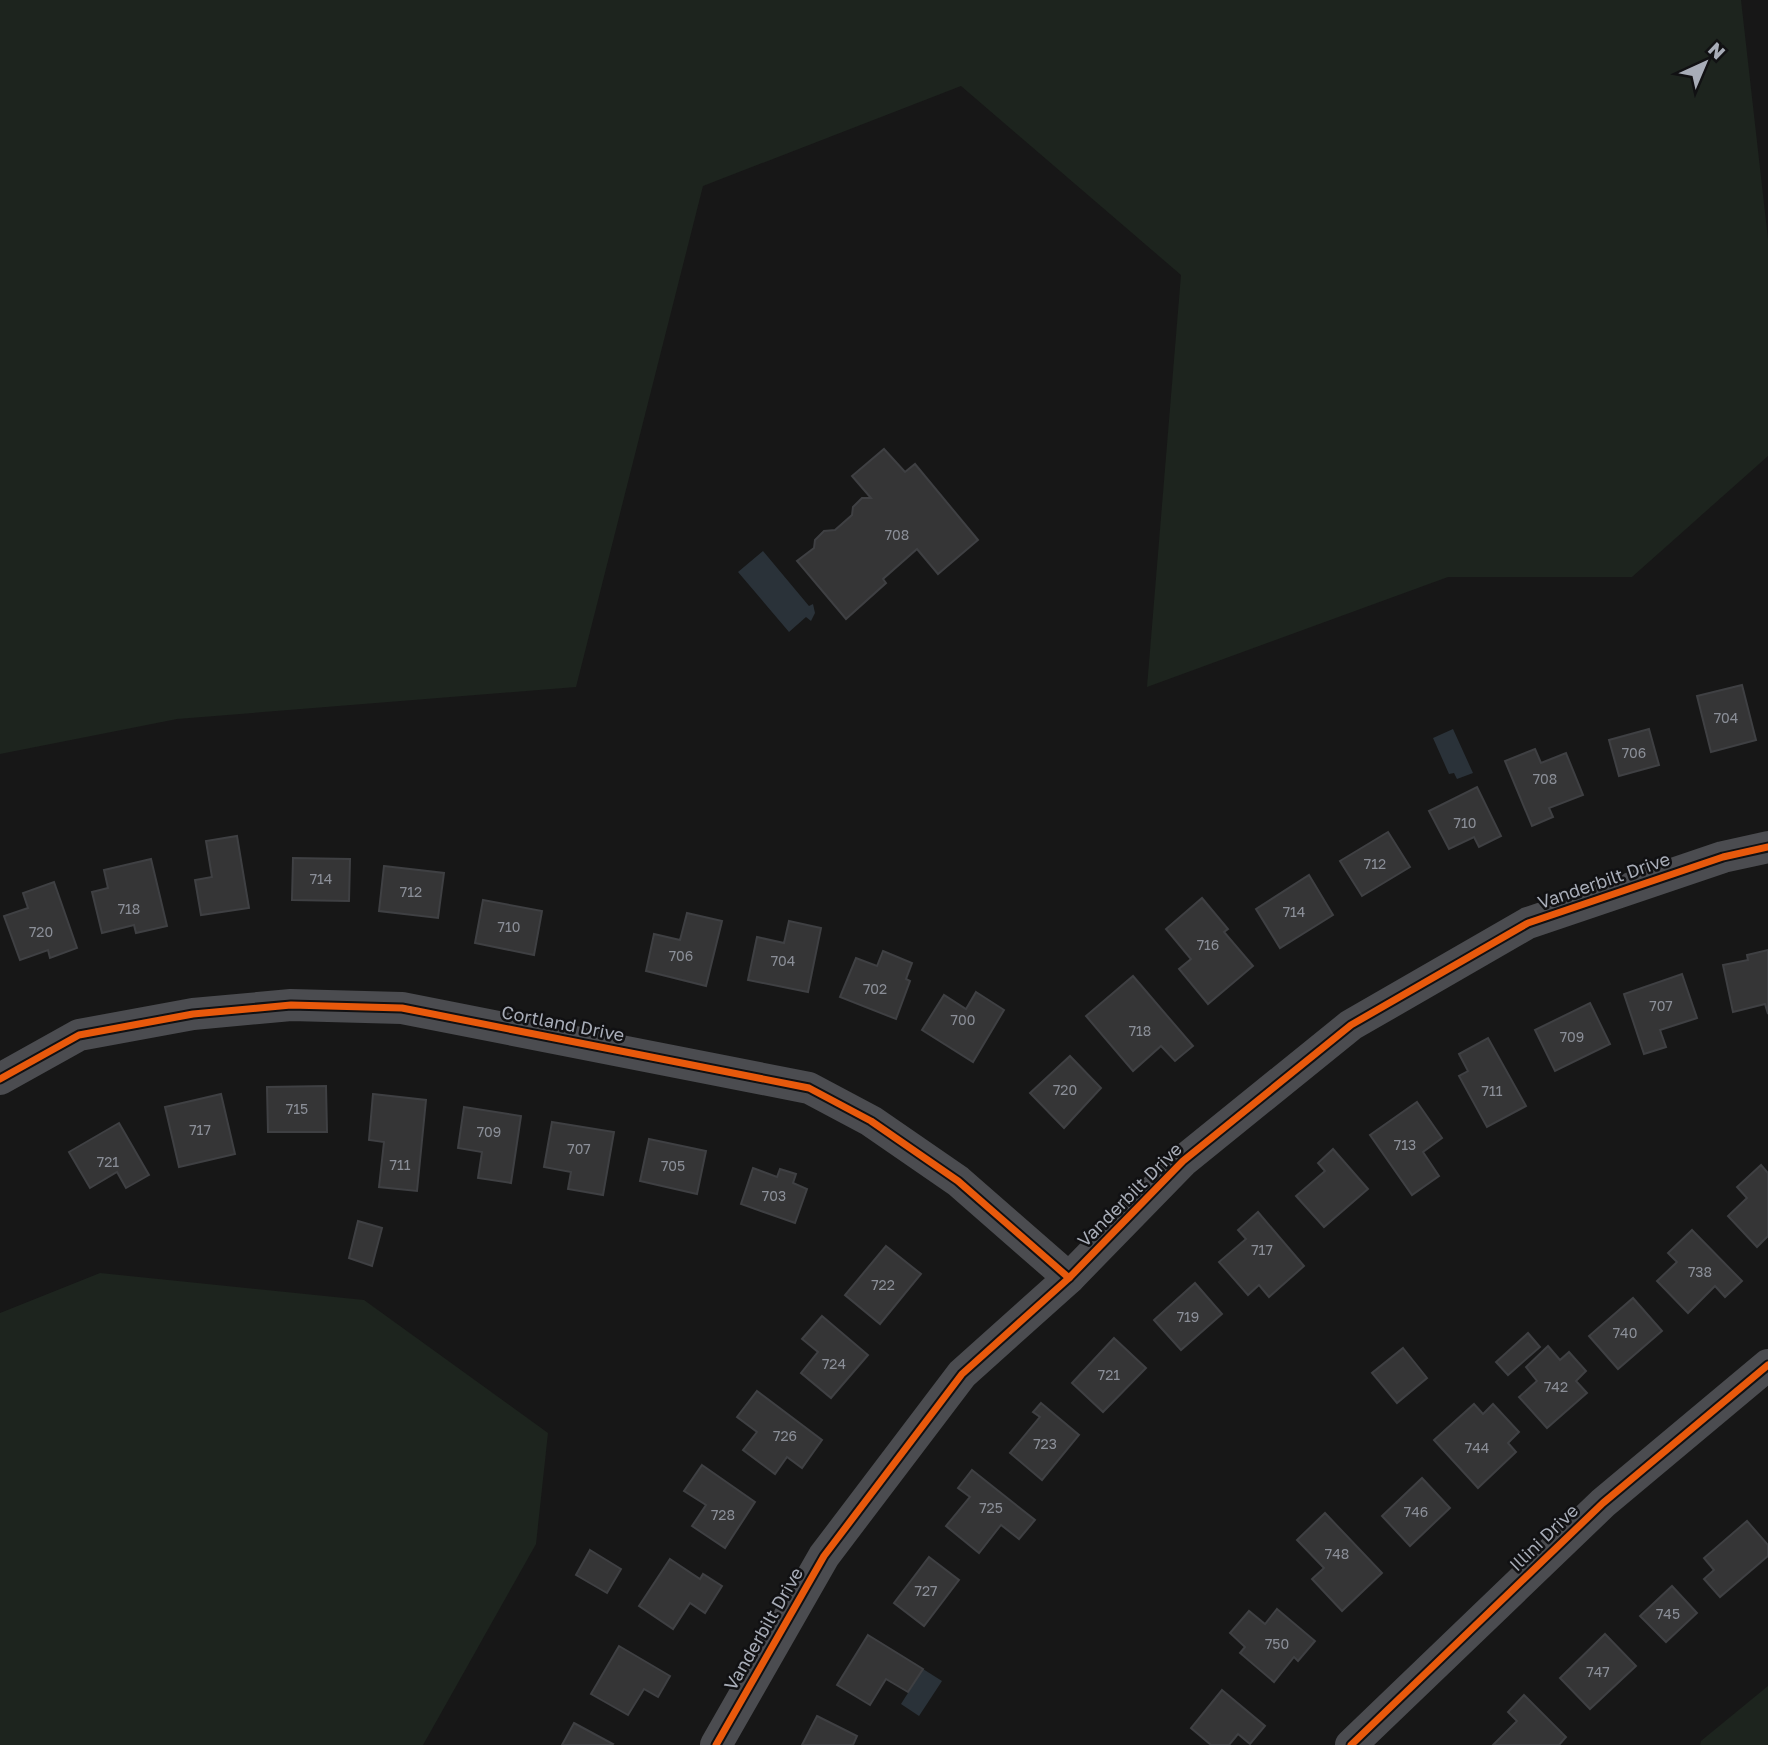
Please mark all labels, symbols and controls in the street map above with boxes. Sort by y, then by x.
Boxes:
north arrow [1670,28,1740,98]
text: N [1704,37,1730,64]
house number: 708 [885,526,909,543]
house number: 704 [1714,709,1738,726]
house number: 706 [1622,744,1646,761]
house number: 708 [1533,770,1557,787]
house number: 710 [1454,814,1476,831]
street label: Vanderbilt Drive [1535,847,1673,913]
house number: 712 [1364,855,1386,872]
house number: 714 [310,870,332,887]
house number: 712 [400,883,422,900]
house number: 718 [118,900,140,917]
house number: 714 [1283,903,1305,920]
house number: 710 [498,918,520,935]
house number: 720 [29,923,53,940]
house number: 716 [1197,936,1219,953]
house number: 706 [669,947,693,964]
house number: 704 [771,952,795,969]
house number: 702 [863,980,887,997]
house number: 707 [1649,997,1673,1014]
street label: Cortland Drive [500,1000,627,1046]
house number: 700 [951,1011,975,1028]
house number: 718 [1129,1022,1151,1039]
house number: 709 [1560,1028,1584,1045]
house number: 720 [1053,1081,1077,1098]
house number: 711 [1482,1082,1503,1099]
house number: 715 [286,1100,308,1117]
house number: 717 [189,1121,211,1138]
house number: 709 [477,1123,501,1140]
house number: 713 [1394,1136,1416,1153]
street label: Vanderbilt Drive [1073,1138,1186,1251]
house number: 707 [567,1140,591,1157]
house number: 721 [97,1153,119,1170]
house number: 711 [390,1156,411,1173]
house number: 705 [661,1157,685,1174]
house number: 703 [762,1187,786,1204]
house number: 717 [1251,1241,1273,1258]
house number: 738 [1688,1263,1712,1280]
house number: 722 [871,1276,895,1293]
house number: 719 [1177,1308,1199,1325]
house number: 740 [1613,1324,1637,1341]
house number: 724 [822,1355,846,1372]
house number: 721 [1098,1366,1120,1383]
house number: 742 [1544,1378,1568,1395]
house number: 726 [773,1427,797,1444]
house number: 723 [1033,1435,1057,1452]
house number: 744 [1465,1439,1489,1456]
house number: 725 [979,1499,1003,1516]
street label: Illini Drive [1504,1499,1582,1575]
house number: 746 [1404,1503,1428,1520]
house number: 728 [711,1506,735,1523]
house number: 748 [1325,1545,1349,1562]
street label: Vanderbilt Drive [719,1563,807,1694]
house number: 727 [915,1582,937,1599]
house number: 745 [1656,1605,1680,1622]
house number: 750 [1265,1635,1289,1652]
house number: 747 [1586,1663,1610,1680]

